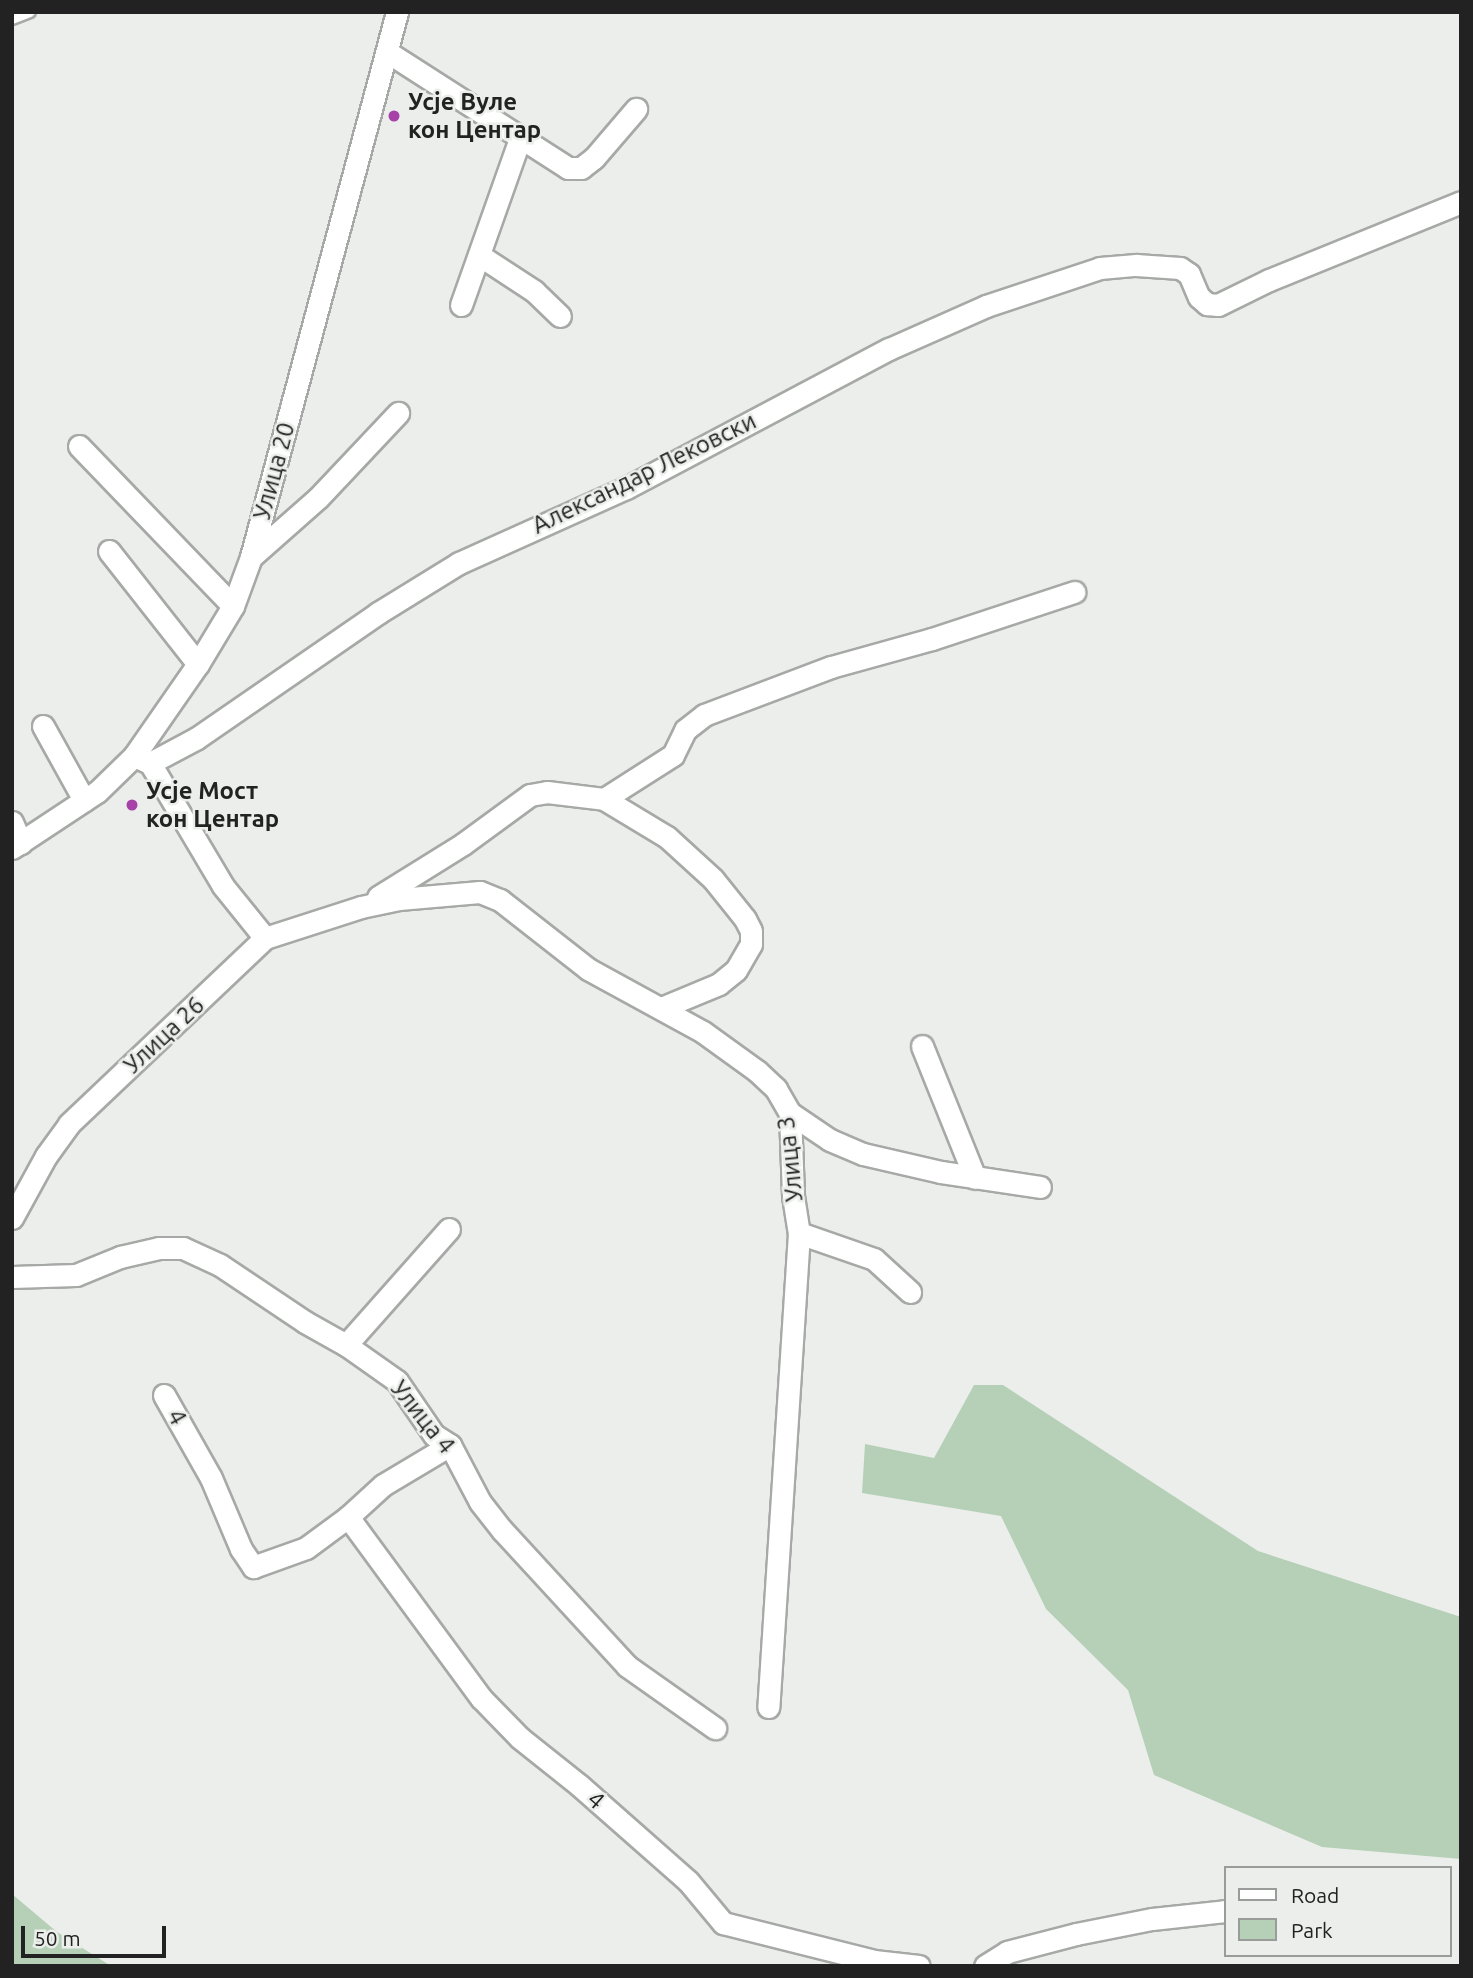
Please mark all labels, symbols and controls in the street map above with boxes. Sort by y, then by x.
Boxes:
place label: Усје Вуле кон Центар [408,88,541,144]
marker: Усје Вуле кон Центар [386,108,402,124]
street label: Александар Лековски [527,406,761,540]
street label: Улица 20 [247,419,301,523]
place label: Усје Мост кон Центар [146,777,279,833]
marker: Усје Мост кон Центар [124,797,140,813]
street label: Улица 26 [118,991,210,1079]
street label: Улица 3 [771,1115,809,1203]
street label: Улица 4 [385,1375,461,1459]
street label: 4 [161,1404,193,1430]
street label: 4 [581,1785,611,1815]
legend [1224,1866,1452,1957]
text: Road [1291,1883,1339,1907]
scale bar [24,1912,170,1956]
text: Park [1291,1918,1333,1942]
text: 50 m [34,1926,81,1950]

